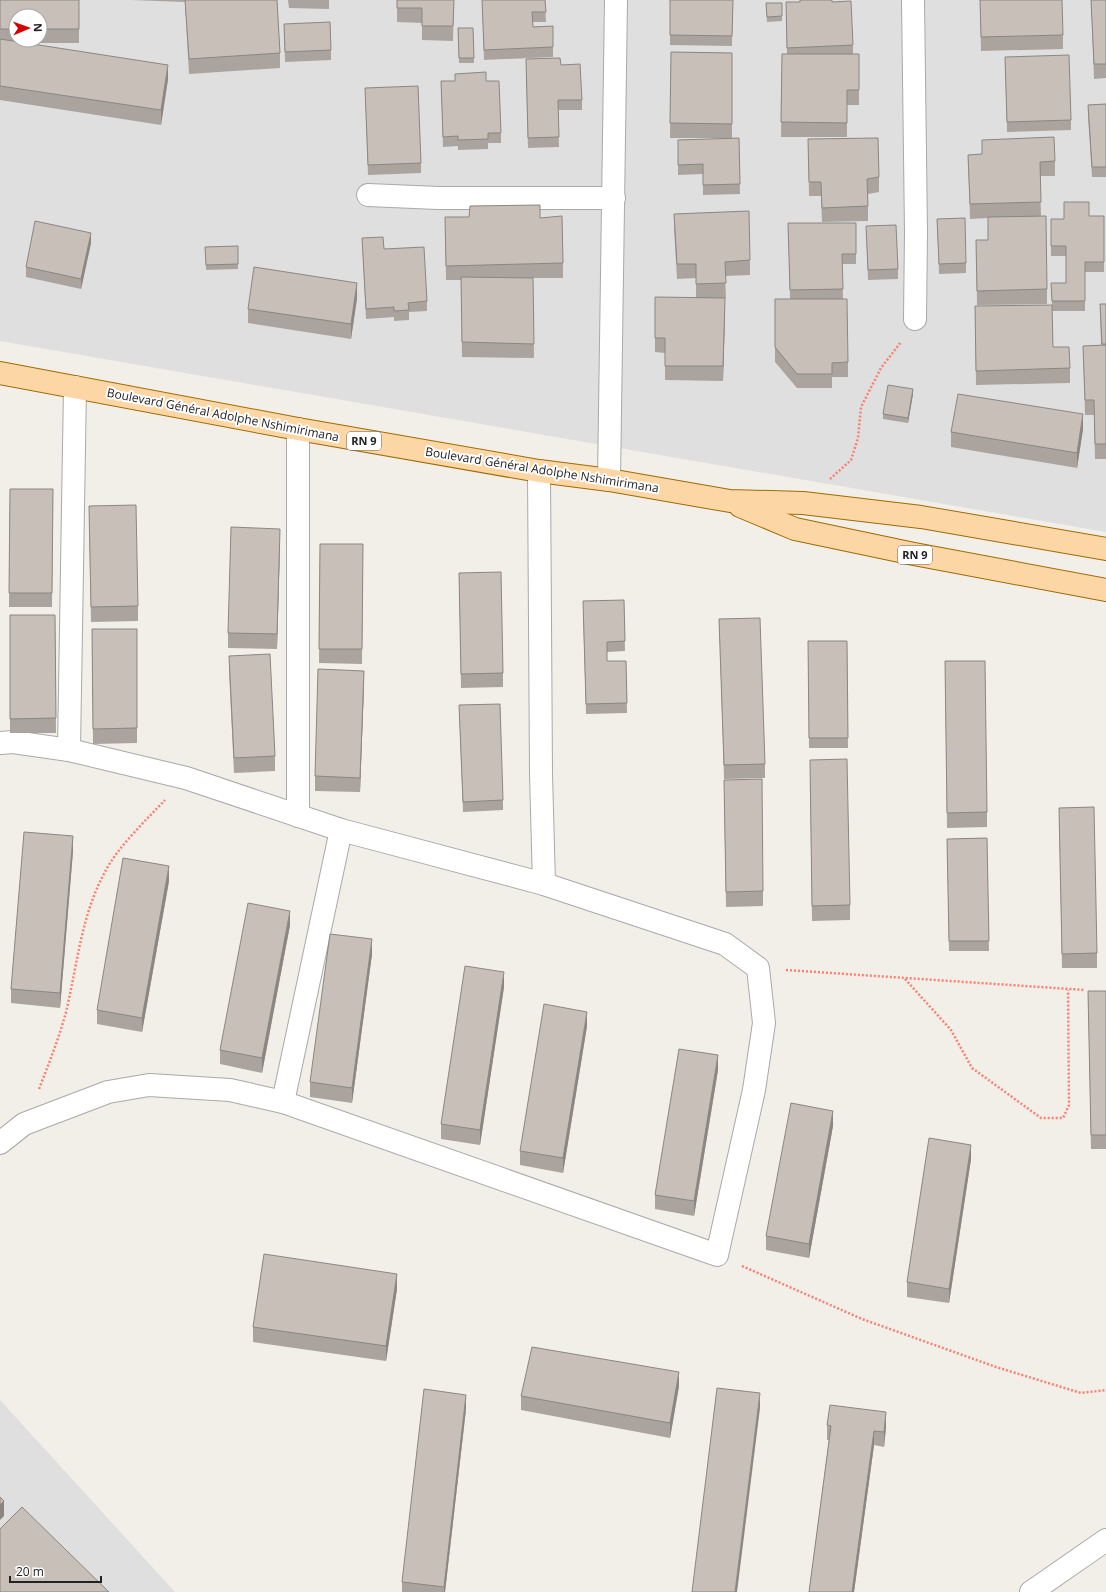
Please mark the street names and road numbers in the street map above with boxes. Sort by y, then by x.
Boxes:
street label: Boulevard Général Adolphe Nshimirimana [106,384,341,445]
road number: RN 9 [347,432,381,450]
street label: Boulevard Général Adolphe Nshimirimana [424,443,660,496]
road number: RN 9 [898,546,932,564]

